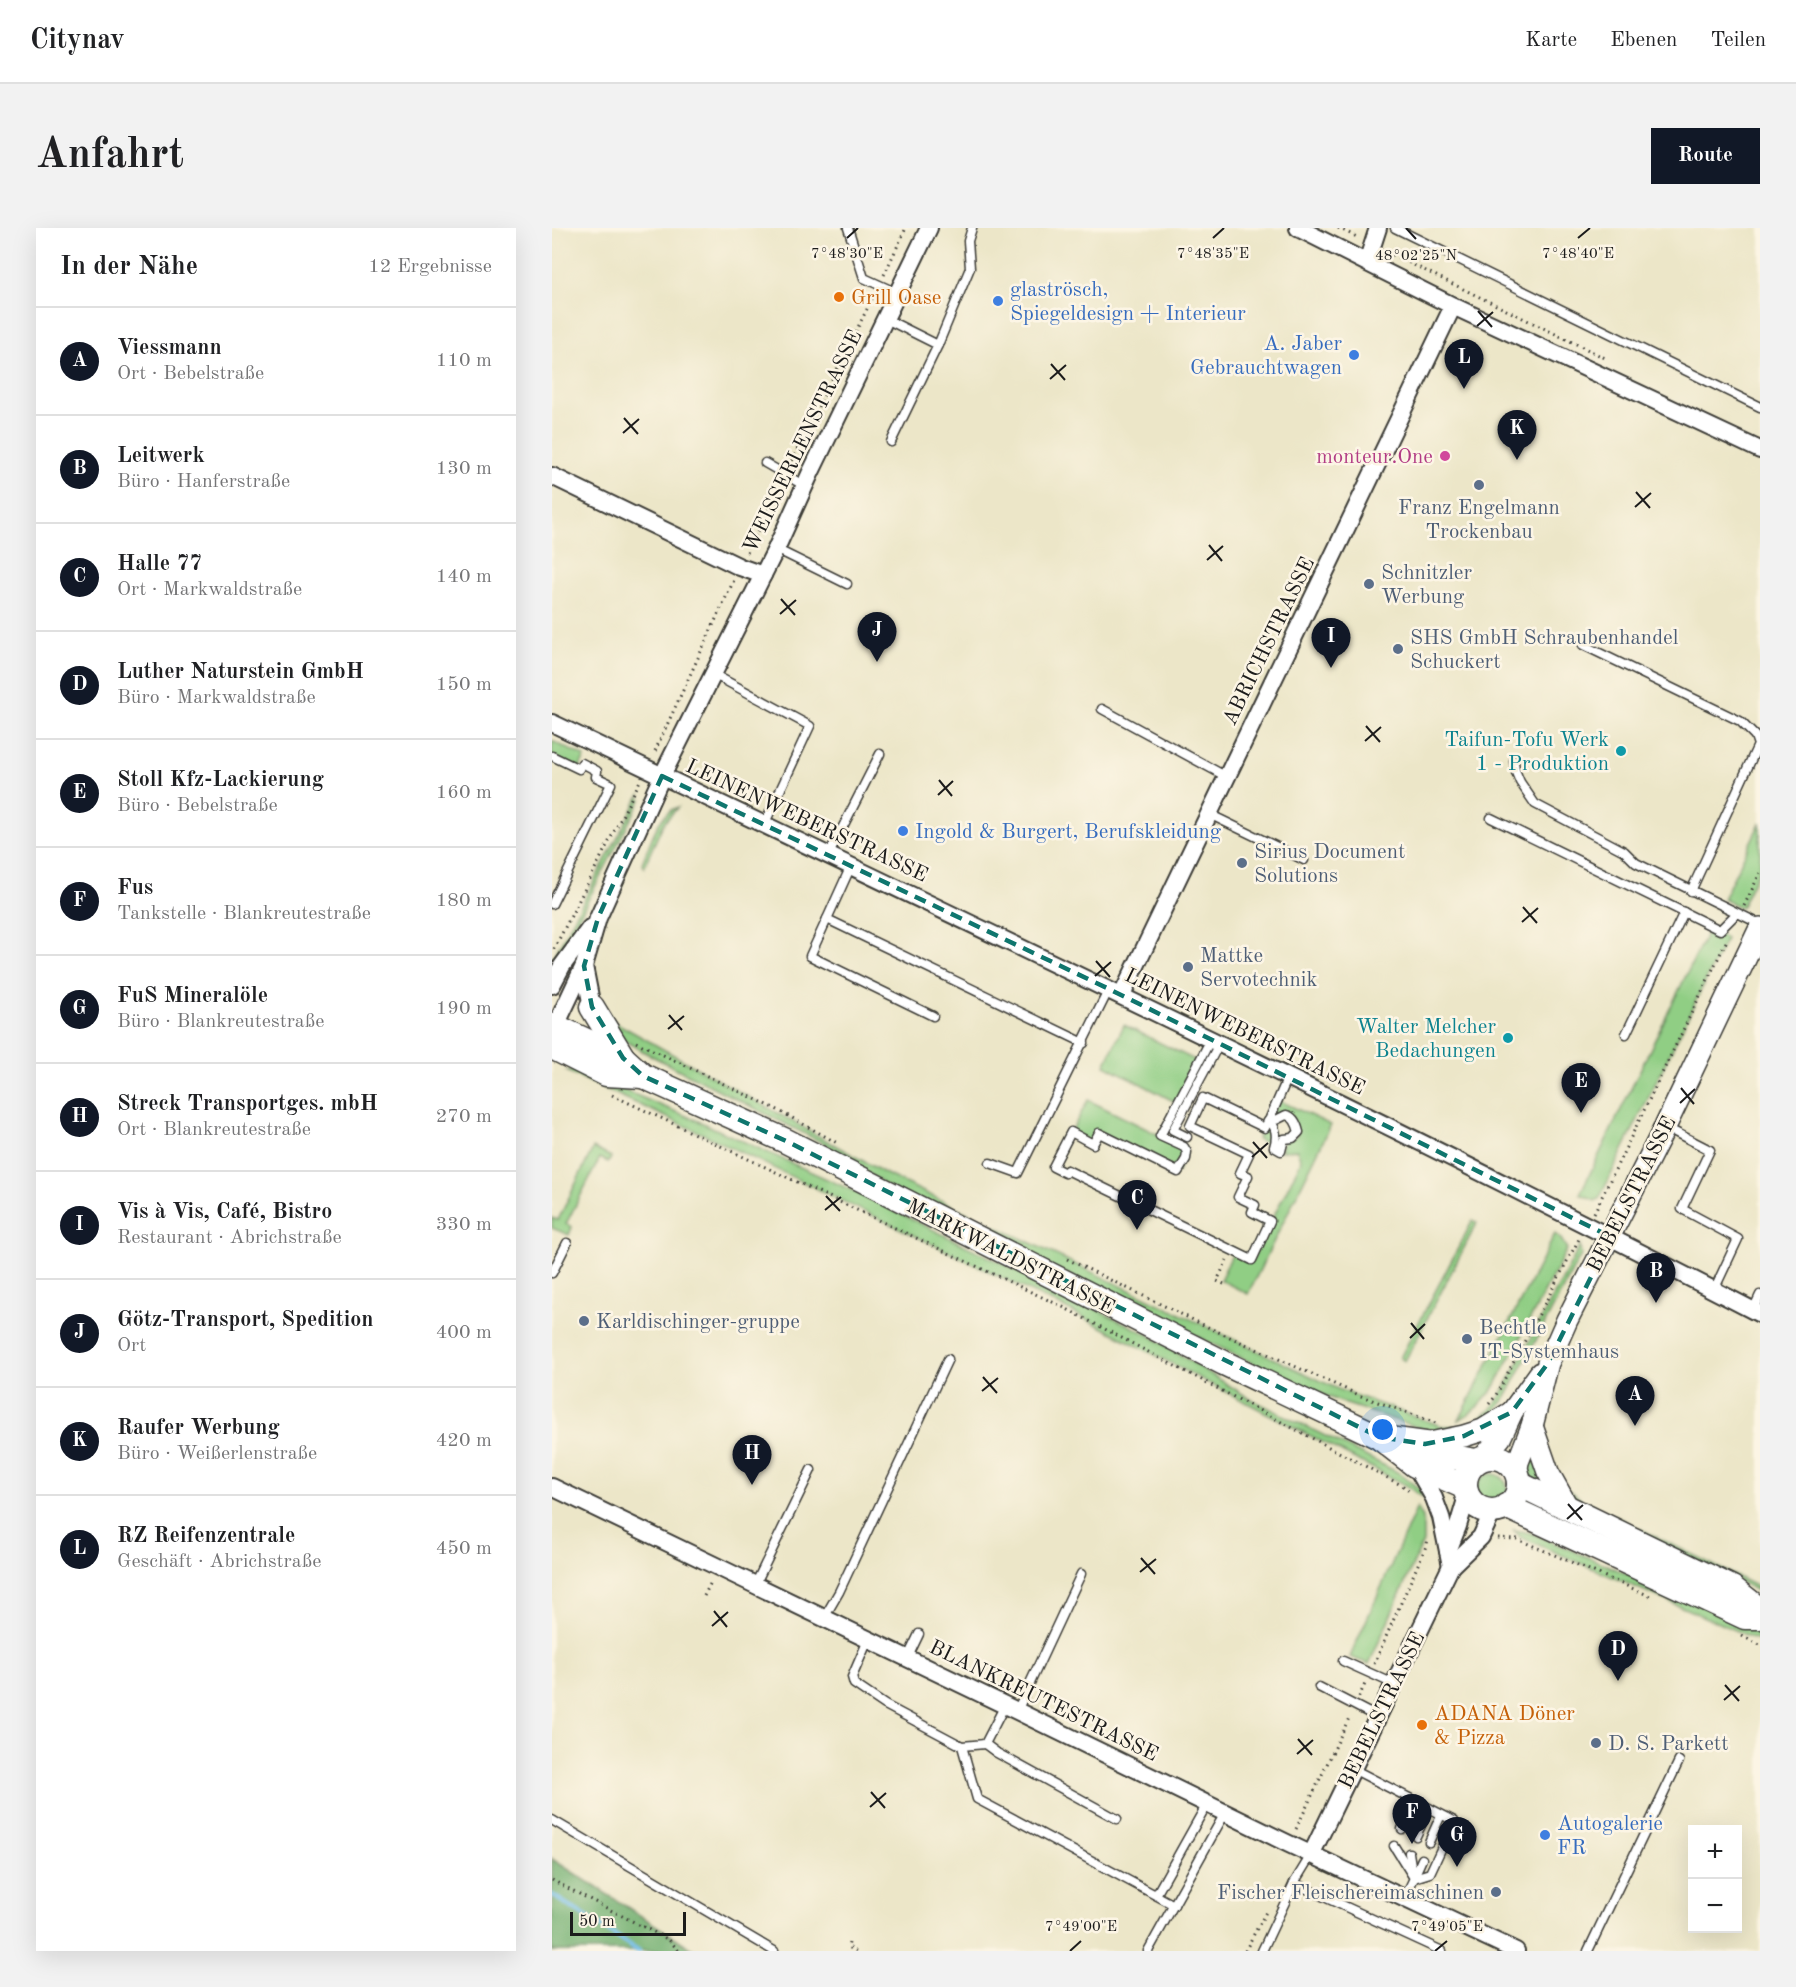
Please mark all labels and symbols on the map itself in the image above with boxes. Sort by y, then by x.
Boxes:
text: 7°48'30"E [811,247,883,262]
text: 7°48'35"E [1177,247,1249,262]
text: 7°48'40"E [1542,247,1614,262]
text: 48°02'25"N [1375,249,1457,264]
place label: glaströsch, Spiegeldesign + Interieur [1010,280,1246,325]
place label: Grill Oase [851,288,941,309]
marker: Grill Oase [832,290,846,304]
marker: glaströsch, Spiegeldesign + Interieur [991,294,1005,308]
street label: WEISSERLENSTRASSE [740,327,867,556]
place label: A. Jaber Gebrauchtwagen [1190,334,1342,379]
pin: L [1444,340,1484,389]
marker: A. Jaber Gebrauchtwagen [1347,348,1361,362]
pin: K [1498,410,1536,460]
place label: monteur.One [1316,447,1433,468]
marker: monteur.One [1438,449,1452,463]
marker: Franz Engelmann Trockenbau [1472,478,1486,492]
place label: Franz Engelmann Trockenbau [1398,498,1560,543]
street label: ABRICHSTRASSE [1220,554,1319,729]
place label: Schnitzler Werbung [1381,563,1473,608]
marker: Schnitzler Werbung [1362,577,1376,591]
pin: J [858,612,896,662]
pin: I [1312,618,1350,668]
place label: SHS GmbH Schraubenhandel Schuckert [1410,628,1679,673]
marker: SHS GmbH Schraubenhandel Schuckert [1391,642,1405,656]
place label: Taifun-Tofu Werk 1 - Produktion [1444,730,1609,775]
marker: Taifun-Tofu Werk 1 - Produktion [1614,744,1628,758]
street label: LEINENWEBERSTRASSE [682,756,931,887]
place label: Ingold & Burgert, Berufskleidung [915,822,1222,843]
marker: Ingold & Burgert, Berufskleidung [896,824,910,838]
place label: Sirius Document Solutions [1254,842,1405,887]
marker: Sirius Document Solutions [1235,856,1249,870]
place label: Mattke Servotechnik [1200,946,1317,991]
marker: Mattke Servotechnik [1181,960,1195,974]
street label: LEINENWEBERSTRASSE [1121,965,1368,1100]
place label: Walter Melcher Bedachungen [1356,1017,1496,1062]
marker: Walter Melcher Bedachungen [1501,1031,1515,1045]
pin: E [1562,1064,1600,1113]
street label: BEBELSTRASSE [1581,1112,1681,1276]
pin: C [1118,1180,1156,1230]
street label: MARKWALDSTRASSE [903,1196,1118,1319]
pin: B [1636,1254,1676,1303]
place label: Karldischinger-gruppe [596,1312,800,1333]
marker: Karldischinger-gruppe [577,1314,591,1328]
place label: Bechtle IT-Systemhaus [1479,1318,1619,1363]
marker: Bechtle IT-Systemhaus [1460,1332,1474,1346]
pin: A [1616,1376,1654,1426]
your location [1368,1415,1397,1444]
pin: H [732,1436,772,1485]
street label: BEBELSTRASSE [1335,1629,1429,1792]
pin: D [1598,1632,1638,1681]
street label: BLANKREUTESTRASSE [926,1637,1161,1766]
place label: ADANA Döner & Pizza [1434,1704,1575,1749]
marker: ADANA Döner & Pizza [1415,1718,1429,1732]
place label: D. S. Parkett [1608,1734,1729,1755]
marker: D. S. Parkett [1589,1736,1603,1750]
pin: F [1392,1794,1432,1844]
place label: Autogalerie FR [1557,1814,1663,1859]
pin: G [1438,1818,1476,1867]
marker: Autogalerie FR [1538,1828,1552,1842]
place label: Fischer Fleischereimaschinen [1217,1883,1484,1904]
marker: Fischer Fleischereimaschinen [1489,1885,1503,1899]
scale bar [570,1909,686,1936]
text: 7°49'00"E [1045,1920,1117,1935]
text: 7°49'05"E [1411,1920,1483,1935]

